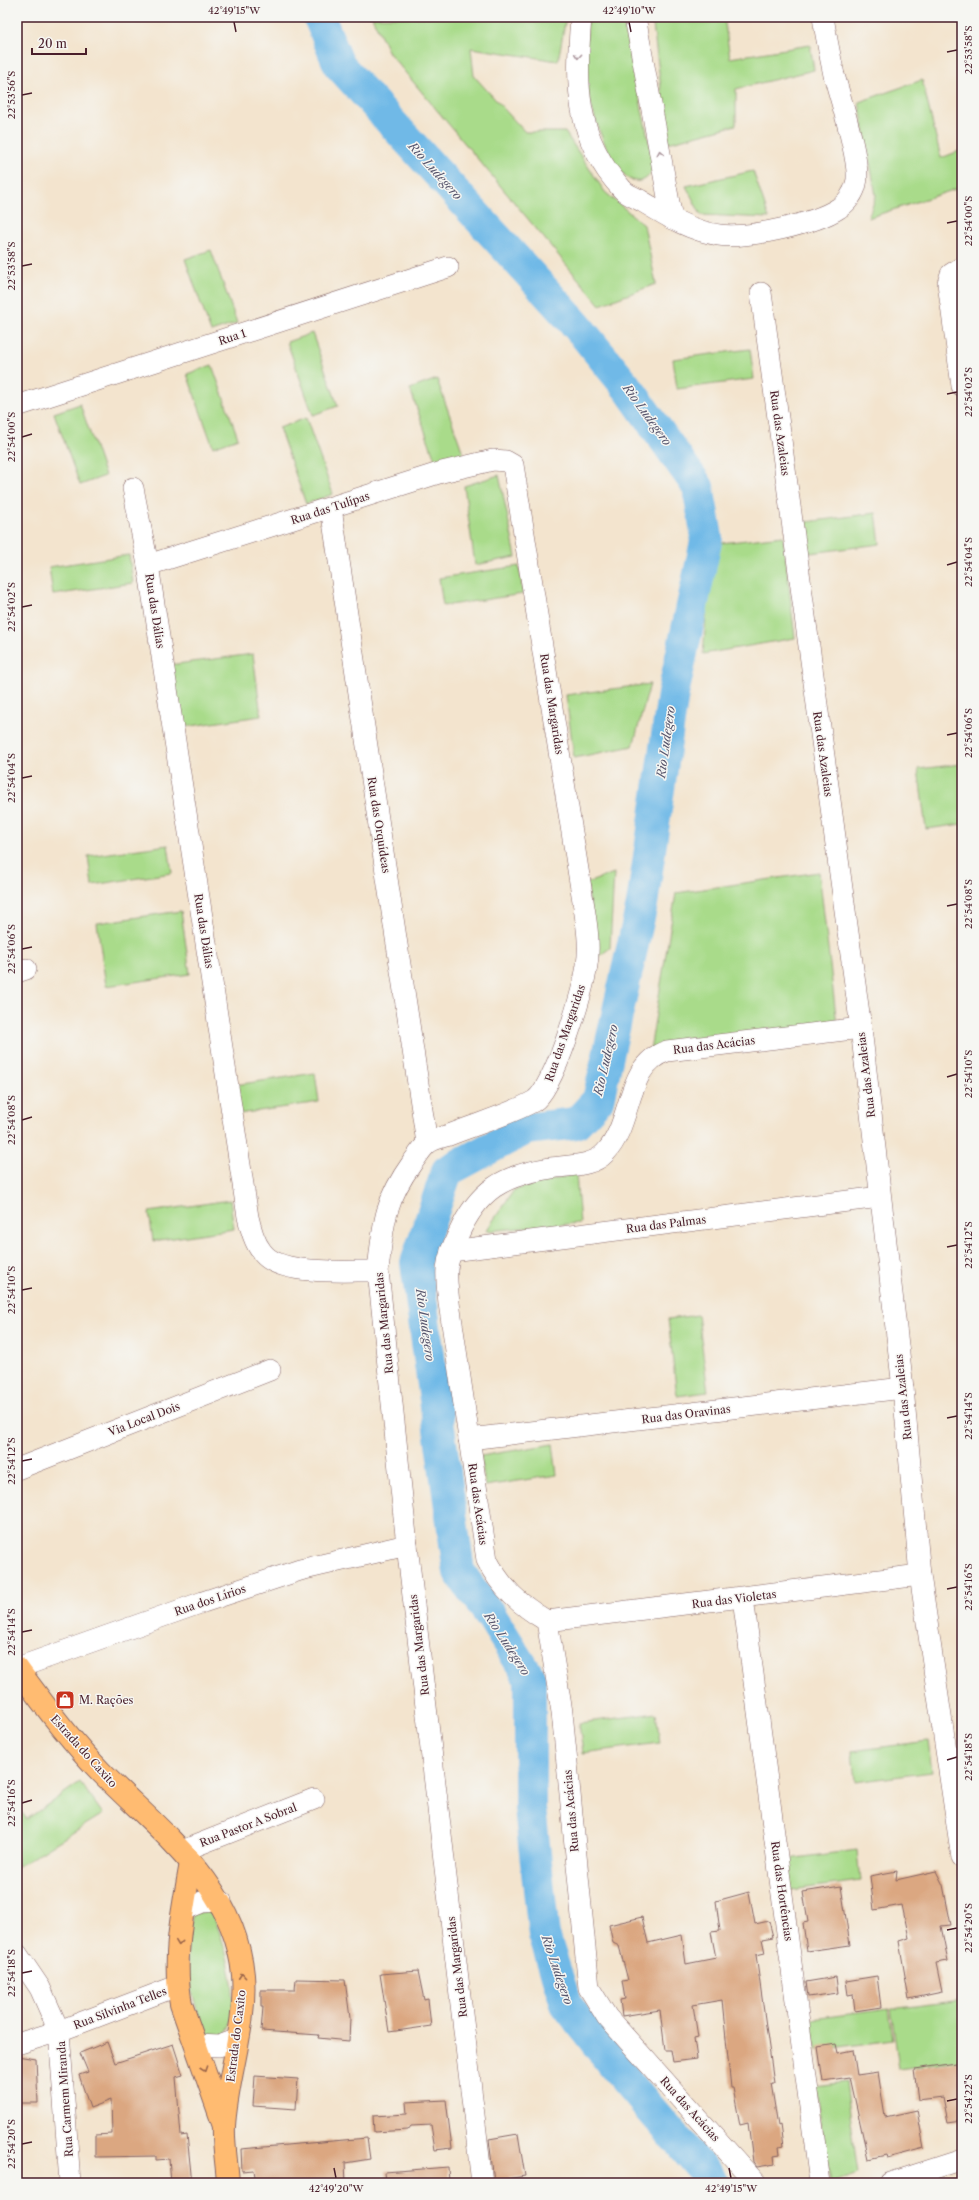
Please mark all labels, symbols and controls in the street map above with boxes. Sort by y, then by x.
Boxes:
text: 42°49'15"W [208,4,261,17]
text: 42°49'10"W [602,4,657,17]
text: 22°53'58"S [962,26,975,74]
scale bar [32,30,86,56]
text: 20 m [38,36,67,51]
one-way arrow [574,53,583,59]
text: 22°53'56"S [5,71,18,119]
water label: Rio Ludegero [405,138,465,203]
one-way arrow [656,150,665,156]
text: 22°54'00"S [962,196,975,246]
text: 22°53'58"S [5,242,18,290]
street label: Rua 1 [216,326,248,348]
text: 22°54'02"S [962,367,975,417]
water label: Rio Ludegero [619,380,675,449]
street label: Rua das Azaleias [767,389,793,477]
text: 22°54'00"S [5,412,18,462]
street label: Rua das Tulípas [289,489,371,527]
text: 22°54'04"S [962,537,975,587]
street label: Rua das Dálias [142,573,168,650]
text: 22°54'02"S [5,582,18,632]
street label: Rua das Margaridas [537,653,567,756]
water label: Rio Ludegero [653,705,678,780]
text: 22°54'06"S [962,708,975,758]
street label: Rua das Azaleias [810,710,836,798]
text: 22°54'04"S [5,753,18,803]
street label: Rua das Orquídeas [364,776,394,874]
text: 22°54'08"S [962,879,975,929]
street label: Rua das Dálias [191,893,217,970]
text: 22°54'06"S [5,924,18,974]
street label: Rua das Margaridas [542,982,588,1083]
water label: Rio Ludegero [590,1022,621,1098]
street label: Rua das Azaleias [854,1031,878,1119]
street label: Rua das Acácias [672,1033,756,1057]
text: 22°54'10"S [962,1050,975,1098]
text: 22°54'08"S [5,1095,18,1145]
street label: Rua das Palmas [625,1212,707,1236]
text: 22°54'12"S [962,1221,975,1269]
text: 22°54'10"S [5,1266,18,1314]
street label: Rua das Margaridas [372,1271,396,1374]
water label: Rio Ludegero [413,1287,438,1362]
street label: Rua das Azaleias [892,1353,914,1441]
text: 22°54'14"S [962,1392,975,1440]
street label: Via Local Dois [105,1399,182,1439]
street label: Rua das Oravinas [641,1402,732,1426]
text: 22°54'12"S [5,1437,18,1485]
street label: Rua das Acácias [465,1462,491,1546]
text: 22°54'16"S [962,1563,975,1611]
street label: Rua dos Lírios [172,1581,248,1619]
street label: Rua das Violetas [691,1587,777,1611]
street label: Rua das Margaridas [406,1593,432,1696]
text: 22°54'14"S [5,1608,18,1656]
water label: Rio Ludegero [481,1608,534,1679]
shop icon: M. Rações [54,1689,76,1711]
place label: M. Rações [79,1693,134,1707]
street label: Estrada do Caxito [48,1712,120,1790]
text: 22°54'18"S [962,1733,975,1781]
street label: Rua das Acácias [560,1769,582,1853]
text: 22°54'16"S [5,1779,18,1827]
street label: Rua Pastor A Sobral [197,1800,299,1850]
street label: Rua das Hortências [768,1840,796,1942]
text: 22°54'20"S [962,1903,975,1953]
street label: Rua das Margaridas [444,1915,470,2018]
water label: Rio Ludegero [538,1932,577,2007]
one-way arrow [175,1940,184,1946]
text: 22°54'18"S [5,1949,18,1997]
one-way arrow [238,1973,246,1979]
street label: Rua Silvinha Telles [71,1984,169,2032]
street label: Estrada do Caxito [223,1989,249,2083]
street label: Rua Carmem Miranda [54,2040,76,2157]
one-way arrow [200,2065,208,2072]
street label: Rua das Acácias [657,2074,723,2144]
text: 22°54'22"S [962,2074,975,2124]
text: 22°54'20"S [5,2119,18,2169]
text: 42°49'20"W [309,2182,364,2195]
text: 42°49'15"W [705,2182,758,2195]

